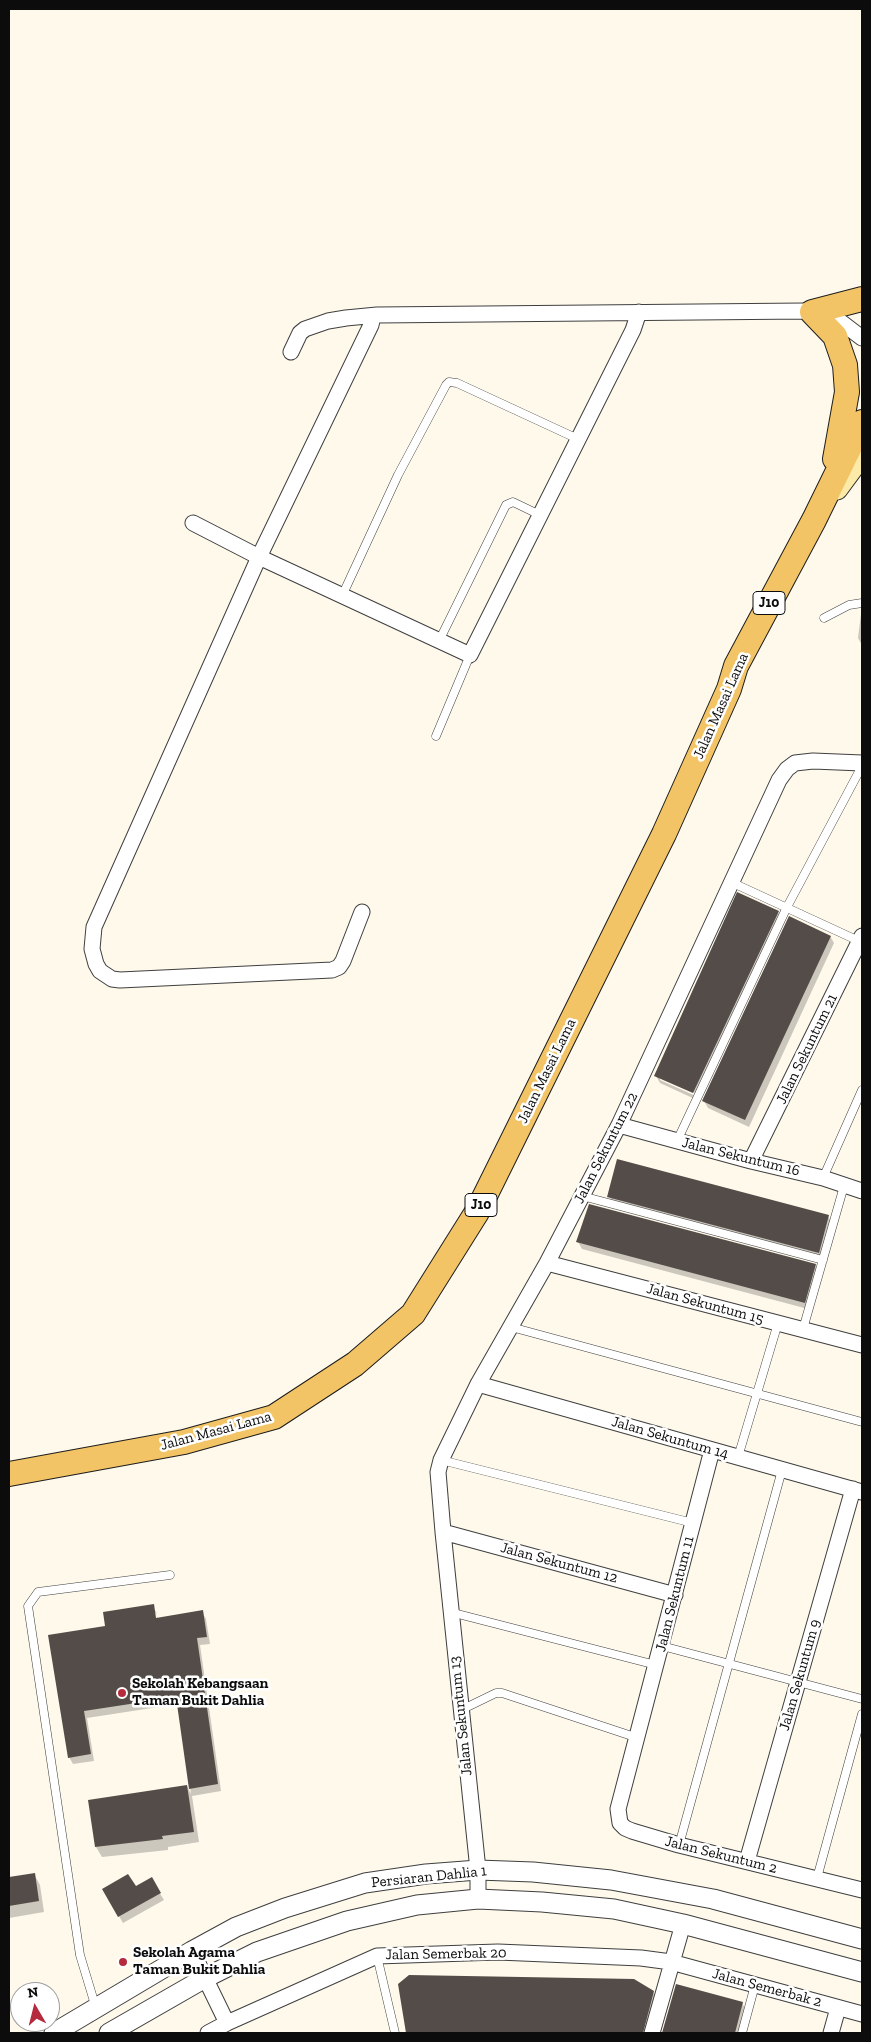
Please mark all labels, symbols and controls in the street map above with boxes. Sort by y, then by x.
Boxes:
road number: J10 [753,592,785,614]
street label: Jalan Masai Lama [690,650,752,762]
street label: Jalan Sekuntum 21 [772,991,842,1107]
street label: Jalan Masai Lama [514,1016,580,1126]
street label: Jalan Sekuntum 22 [570,1089,642,1207]
street label: Jalan Sekuntum 16 [680,1134,802,1180]
road number: J10 [465,1194,497,1216]
street label: Jalan Sekuntum 15 [644,1280,766,1328]
street label: Jalan Masai Lama [158,1408,274,1454]
street label: Jalan Sekuntum 14 [609,1413,731,1463]
street label: Jalan Sekuntum 11 [652,1534,698,1654]
street label: Jalan Sekuntum 12 [498,1539,620,1587]
street label: Jalan Sekuntum 9 [775,1617,825,1733]
street label: Jalan Sekuntum 13 [446,1655,476,1777]
place label: Sekolah Kebangsaan Taman Bukit Dahlia [132,1675,268,1710]
marker: Sekolah Kebangsaan Taman Bukit Dahlia [116,1687,128,1699]
street label: Jalan Sekuntum 2 [663,1832,779,1878]
street label: Persiaran Dahlia 1 [370,1862,488,1892]
place label: Sekolah Agama Taman Bukit Dahlia [133,1944,265,1979]
street label: Jalan Semerbak 20 [385,1944,507,1964]
marker: Sekolah Agama Taman Bukit Dahlia [117,1956,129,1968]
street label: Jalan Semerbak 2 [710,1965,824,2011]
north arrow [10,1982,60,2032]
text: N [27,1983,39,2002]

